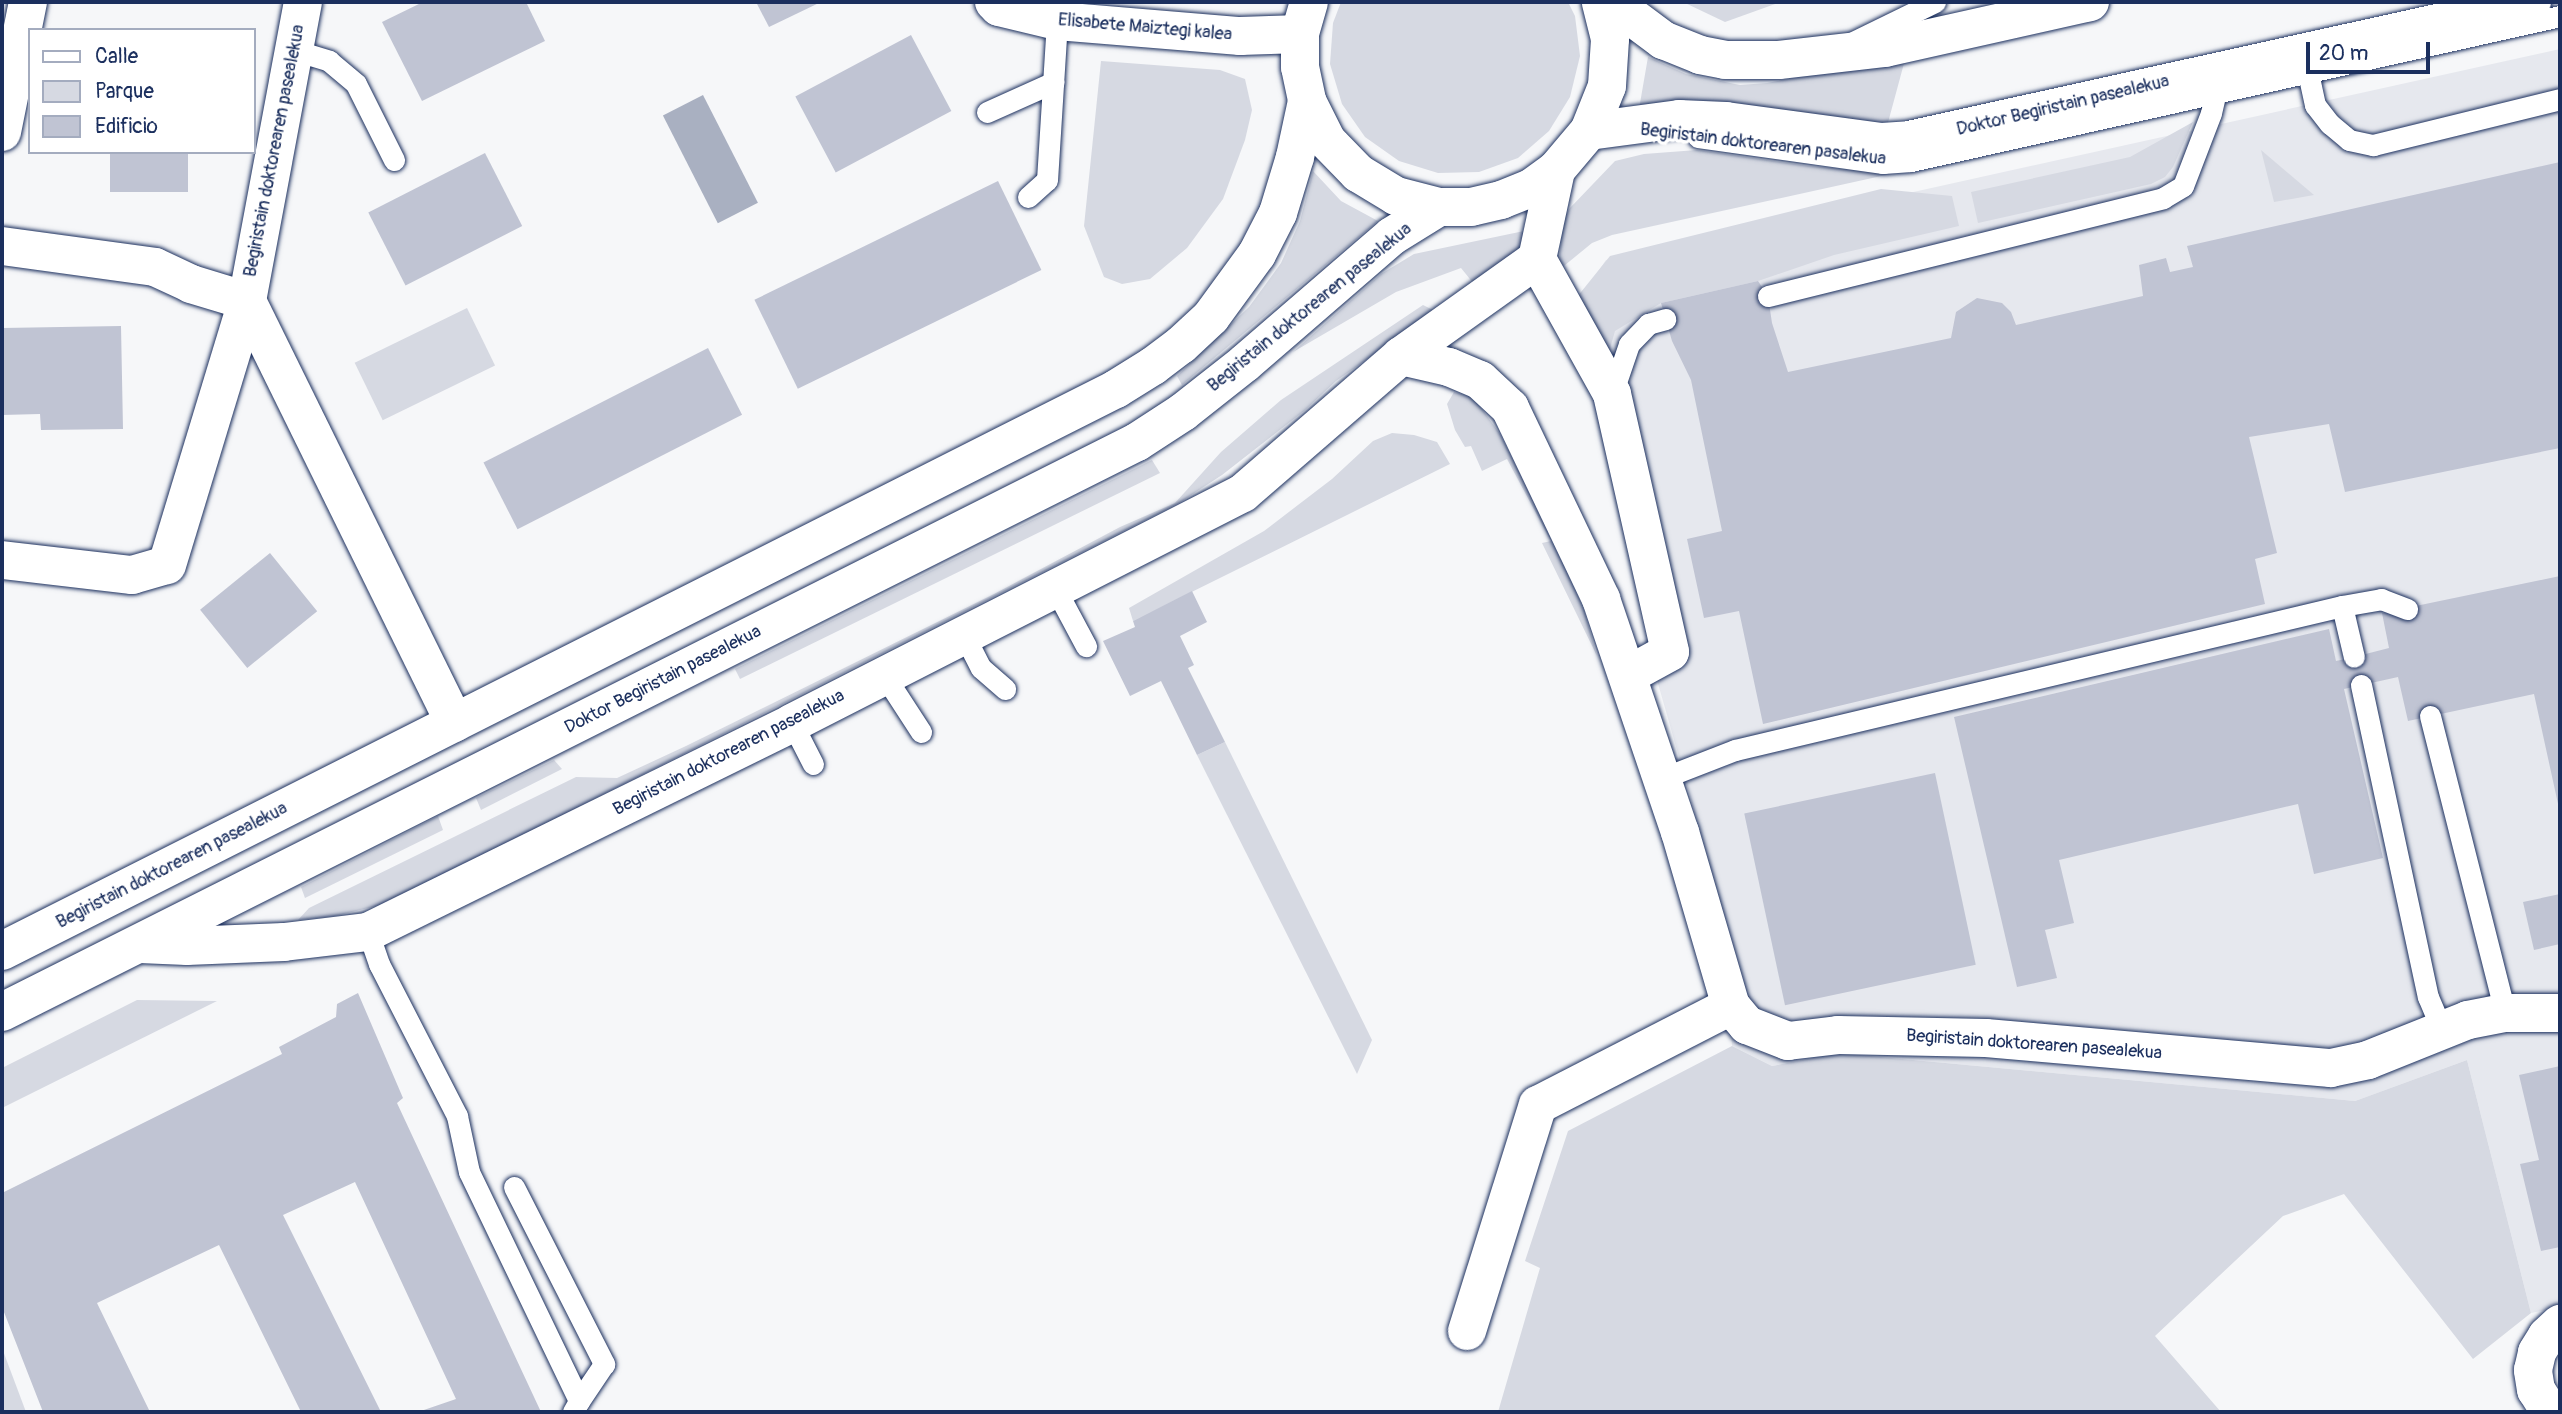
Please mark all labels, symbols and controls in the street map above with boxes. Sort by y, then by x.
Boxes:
street label: Elisabete Maiztegi kalea [1057,10,1233,46]
street label: Begiristain doktorearen pasealekua [240,23,310,279]
legend [28,28,256,154]
scale bar [2310,28,2434,72]
text: 20 m [2319,40,2368,67]
text: Calle [95,43,138,70]
street label: Doktor Begiristain pasealekua [1955,71,2171,141]
text: Parque [95,78,154,105]
text: Edificio [95,113,158,140]
street label: Begiristain doktorearen pasalekua [1639,119,1887,171]
street label: Begiristain doktorearen pasealekua [1204,219,1416,397]
street label: Doktor Begiristain pasealekua [561,621,765,739]
street label: Begiristain doktorearen pasealekua [610,685,848,821]
street label: Begiristain doktorearen pasealekua [53,798,291,934]
street label: Begiristain doktorearen pasealekua [1905,1025,2163,1065]

